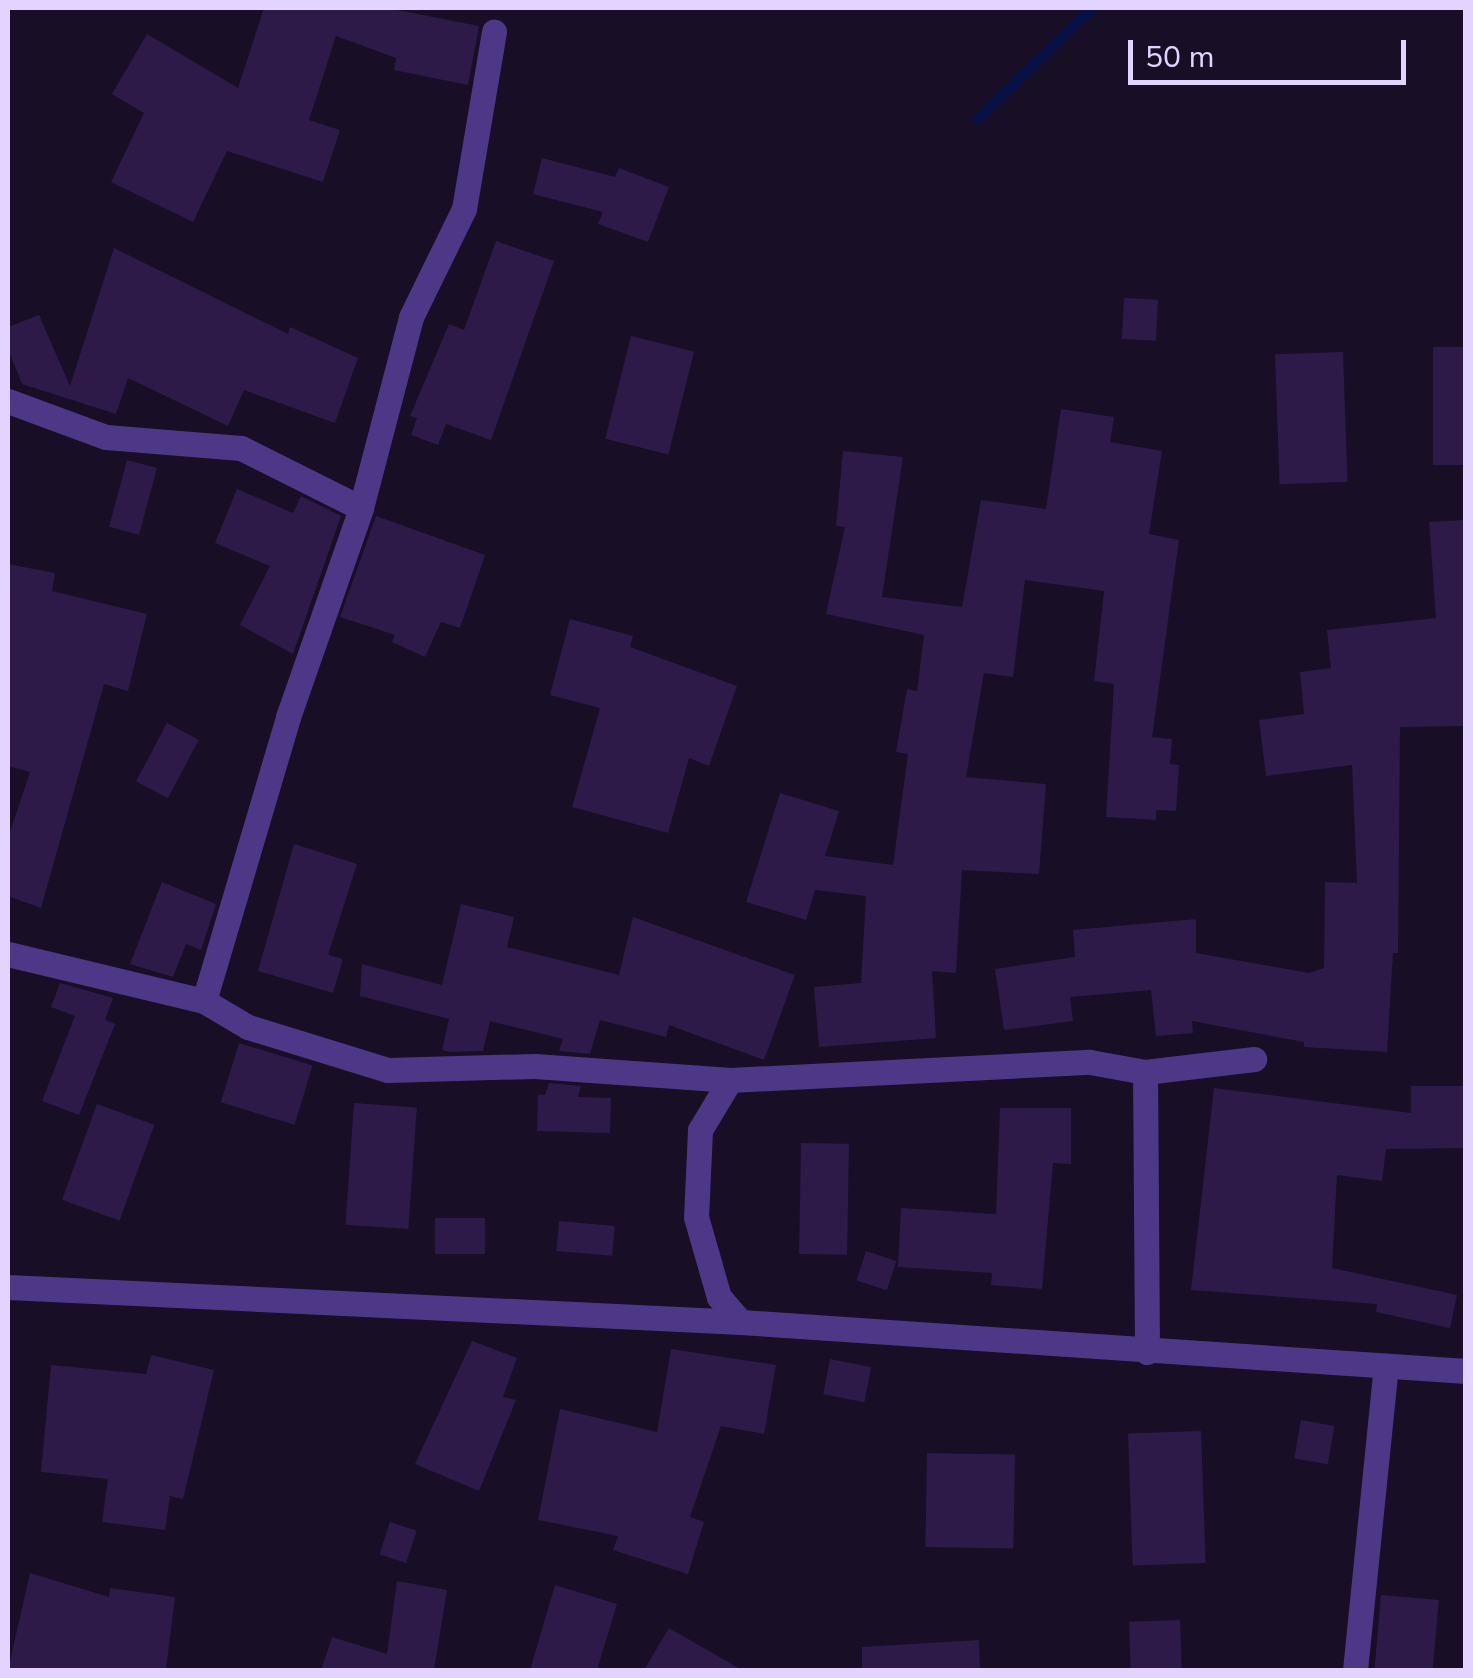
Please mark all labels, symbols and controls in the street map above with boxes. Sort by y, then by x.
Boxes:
scale bar [1133,20,1410,82]
text: 50 m [1145,37,1214,78]

